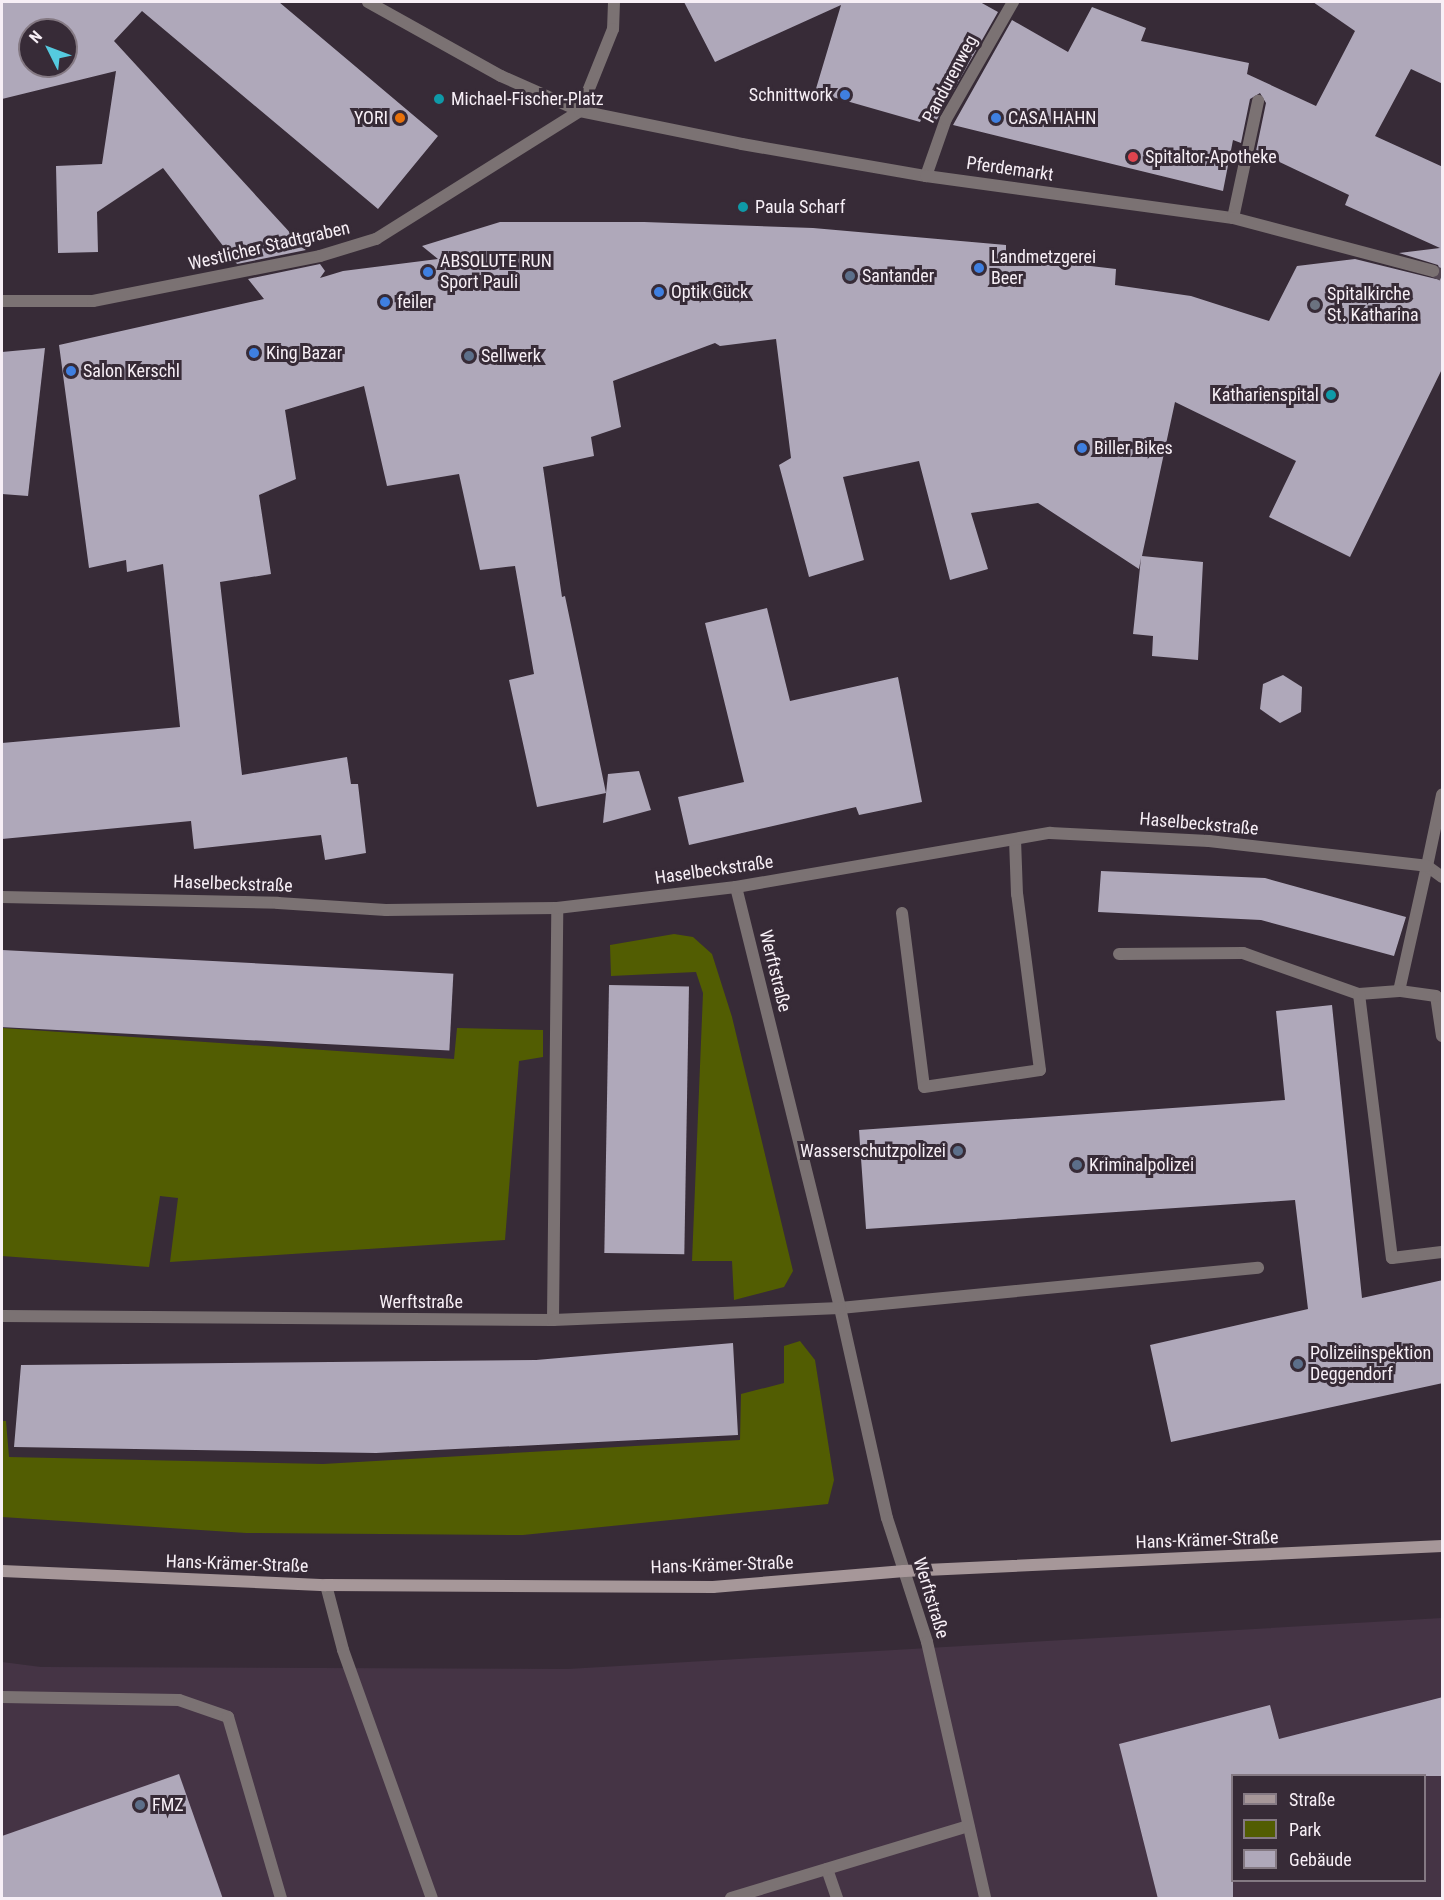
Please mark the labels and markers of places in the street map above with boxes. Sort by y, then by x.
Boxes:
place label: Schnittwork [749,84,833,106]
place label: Michael-Fischer-Platz [451,88,604,110]
marker: Schnittwork [838,88,852,102]
marker: Michael-Fischer-Platz [432,92,446,106]
place label: YORI [354,107,388,129]
place label: CASA HAHN [1008,107,1096,129]
marker: YORI [393,111,407,125]
marker: CASA HAHN [989,111,1003,125]
place label: Spitaltor-Apotheke [1145,146,1277,168]
marker: Spitaltor-Apotheke [1126,150,1140,164]
place label: Paula Scharf [755,196,845,218]
marker: Paula Scharf [736,200,750,214]
place label: Landmetzgerei Beer [991,247,1096,290]
place label: ABSOLUTE RUN Sport Pauli [440,251,552,294]
marker: Landmetzgerei Beer [972,261,986,275]
marker: ABSOLUTE RUN Sport Pauli [421,265,435,279]
place label: Santander [862,265,934,287]
marker: Santander [843,269,857,283]
place label: Optik Gück [671,281,748,303]
place label: Spitalkirche St. Katharina [1327,284,1419,326]
marker: Optik Gück [652,285,666,299]
place label: feiler [397,291,433,313]
marker: feiler [378,295,392,309]
marker: Spitalkirche St. Katharina [1308,298,1322,312]
place label: King Bazar [266,342,342,364]
place label: Sellwerk [481,345,541,367]
marker: King Bazar [247,346,261,360]
marker: Sellwerk [462,349,476,363]
place label: Salon Kerschl [83,360,180,382]
marker: Salon Kerschl [64,364,78,378]
place label: Katharienspital [1212,384,1319,406]
marker: Katharienspital [1324,388,1338,402]
place label: Biller Bikes [1094,437,1173,459]
marker: Biller Bikes [1075,441,1089,455]
place label: Wasserschutzpolizei [800,1140,946,1162]
marker: Wasserschutzpolizei [951,1144,965,1158]
place label: Kriminalpolizei [1089,1154,1194,1176]
marker: Kriminalpolizei [1070,1158,1084,1172]
place label: Polizeiinspektion Deggendorf [1310,1343,1431,1386]
marker: Polizeiinspektion Deggendorf [1291,1357,1305,1371]
place label: FMZ [152,1794,184,1816]
marker: FMZ [133,1798,147,1812]

